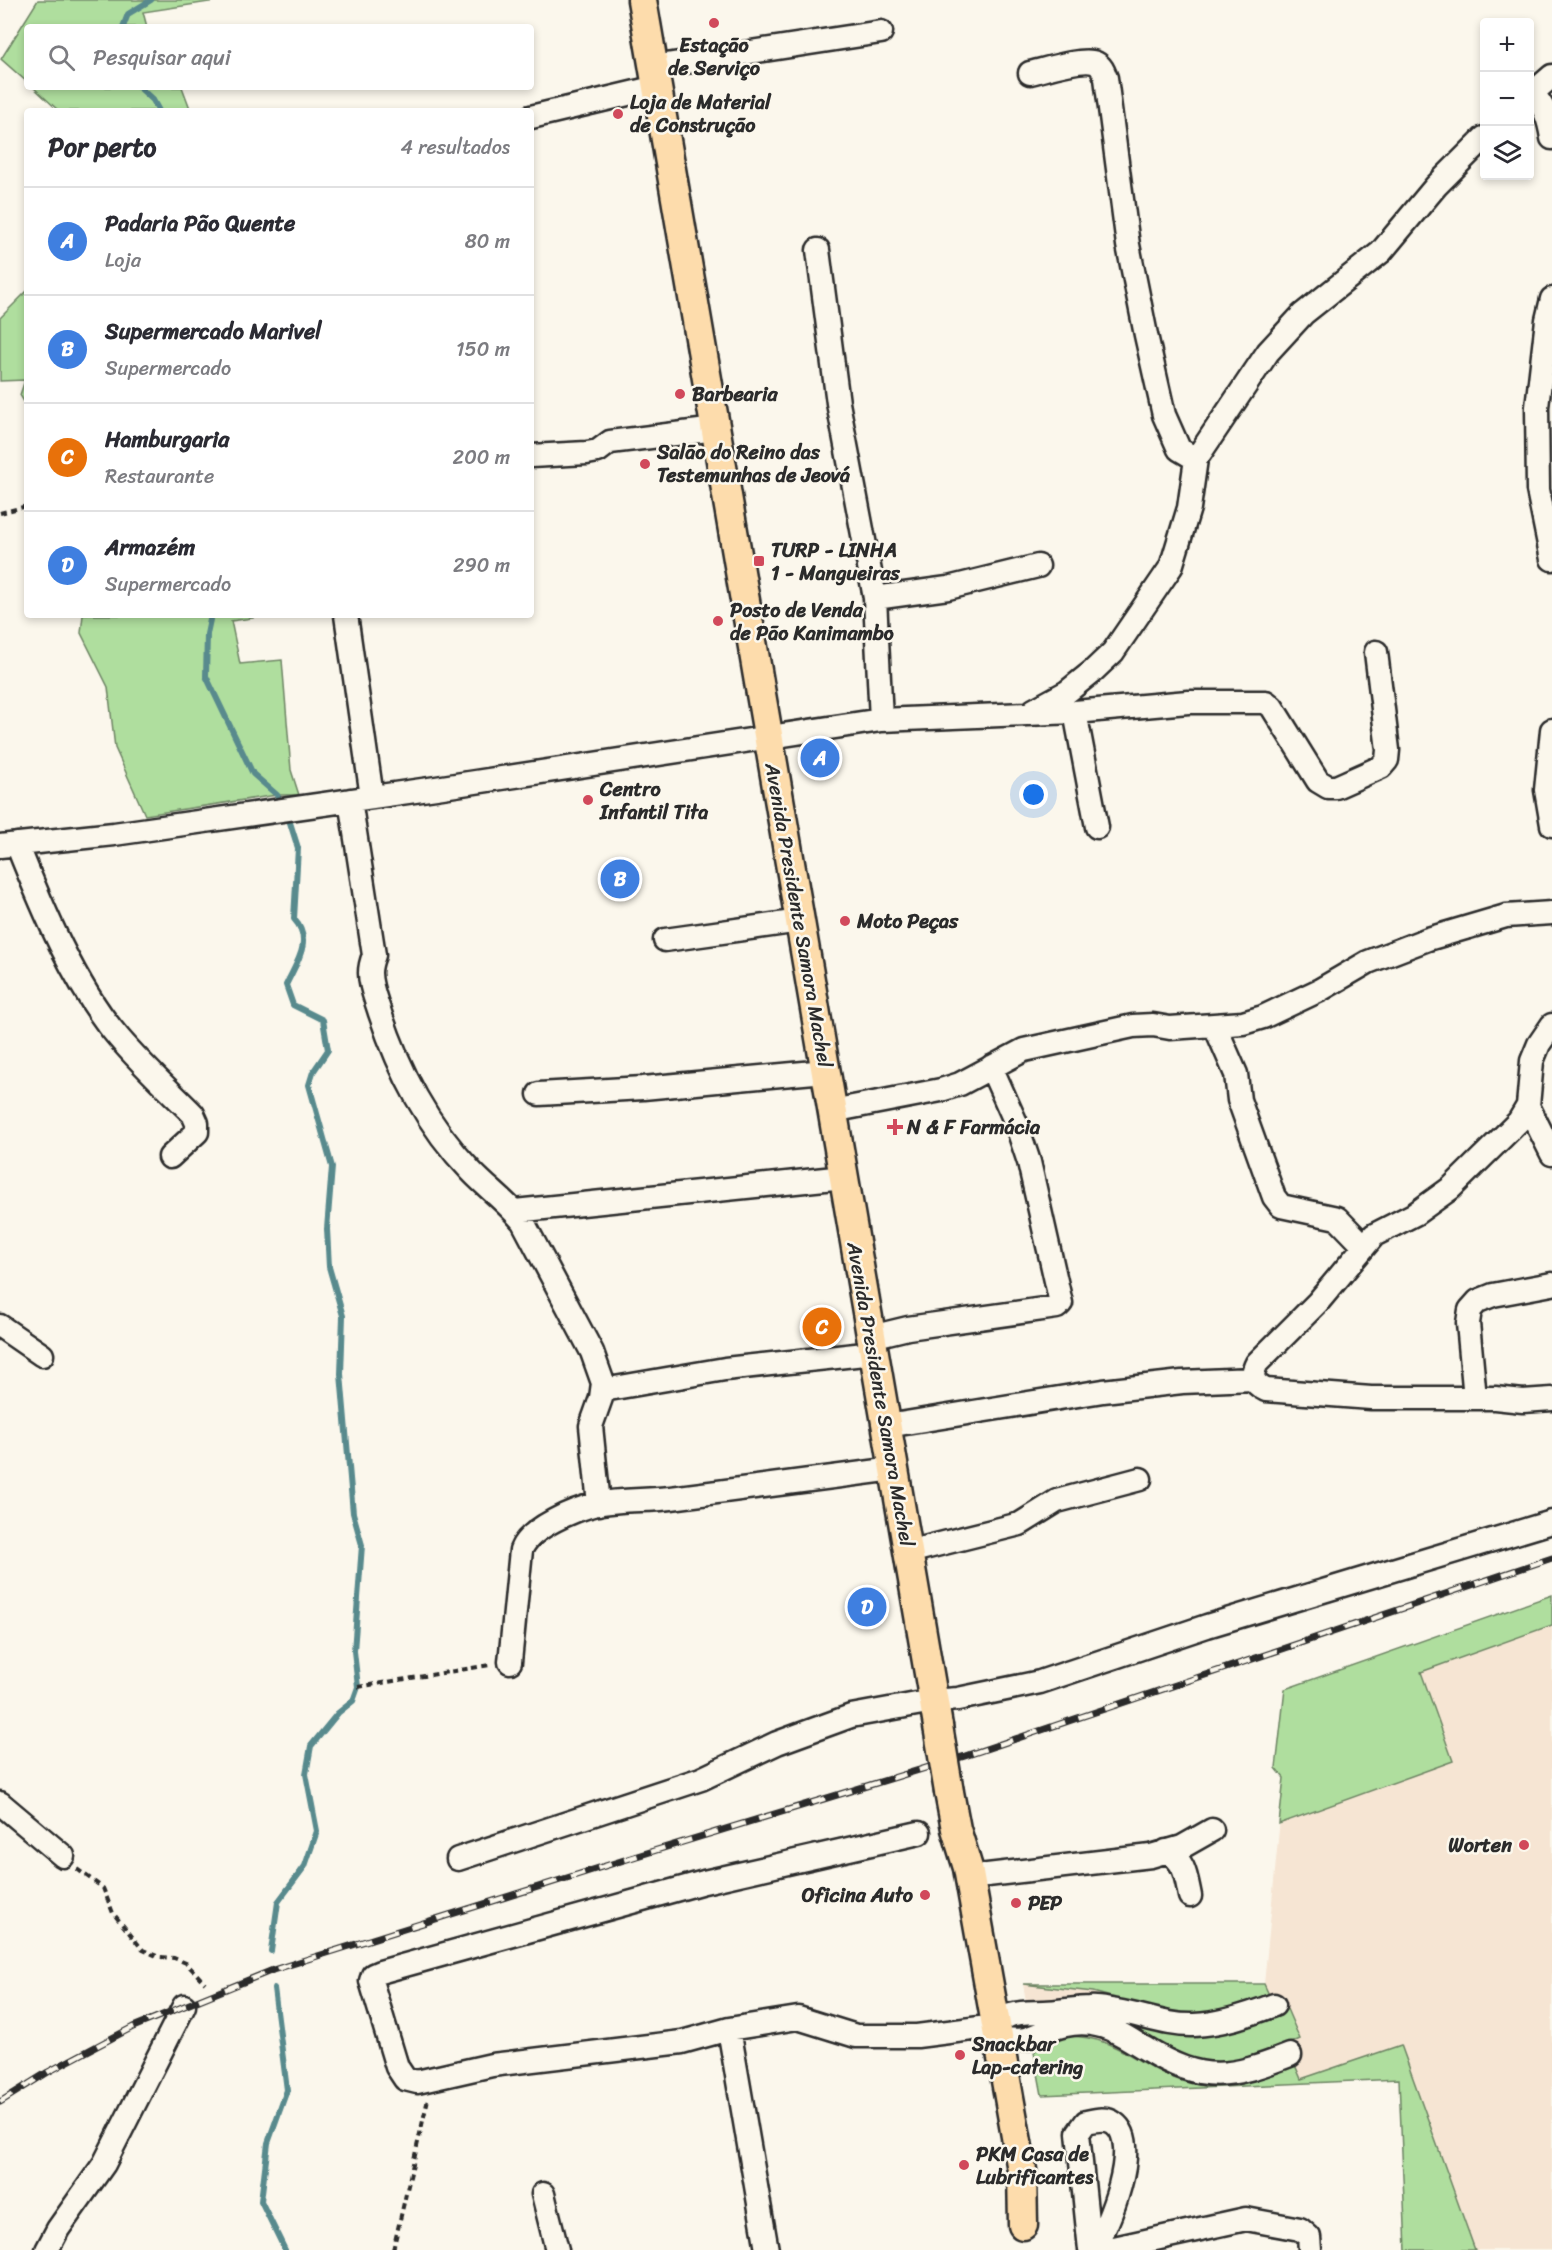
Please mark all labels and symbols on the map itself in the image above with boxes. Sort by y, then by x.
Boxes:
marker: Estação de Serviço [707,16,721,30]
place label: Estação de Serviço [668,28,761,86]
place label: Loja de Material de Construção [630,85,772,143]
marker: Loja de Material de Construção [611,107,625,121]
place label: Barbearia [692,377,779,412]
marker: Barbearia [673,387,687,401]
place label: Salão do Reino das Testemunhas de Jeová [656,435,850,493]
marker: Salão do Reino das Testemunhas de Jeová [638,457,652,471]
place label: TURP - LINHA 1 - Mangueiras [771,533,901,591]
marker: TURP - LINHA 1 - Mangueiras [752,554,766,568]
place label: Posto de Venda de Pão Kanimambo [730,593,894,651]
marker: Posto de Venda de Pão Kanimambo [711,614,725,628]
pin: A [800,736,840,780]
street label: Avenida Presidente Samora Machel [760,760,838,1070]
place label: Centro Infantil Tita [599,772,708,830]
your location [1019,780,1048,809]
marker: Centro Infantil Tita [581,793,595,807]
pin: B [600,856,640,902]
place label: Moto Peças [856,904,959,939]
marker: Moto Peças [838,914,852,928]
place label: N & F Farmácia [906,1110,1041,1145]
marker: N & F Farmácia [888,1120,902,1134]
street label: Avenida Presidente Samora Machel [836,1238,925,1550]
pin: C [802,1304,842,1350]
pin: D [848,1584,886,1630]
place label: Worten [1448,1828,1512,1863]
marker: Worten [1517,1838,1531,1852]
place label: Oficina Auto [802,1878,914,1913]
place label: PEP [1028,1886,1062,1921]
marker: Oficina Auto [918,1888,932,1902]
marker: PEP [1009,1896,1023,1910]
place label: Snackbar Lap-catering [971,2027,1083,2085]
marker: Snackbar Lap-catering [953,2048,967,2062]
place label: PKM Casa de Lubrificantes [976,2137,1094,2195]
marker: PKM Casa de Lubrificantes [957,2158,971,2172]

